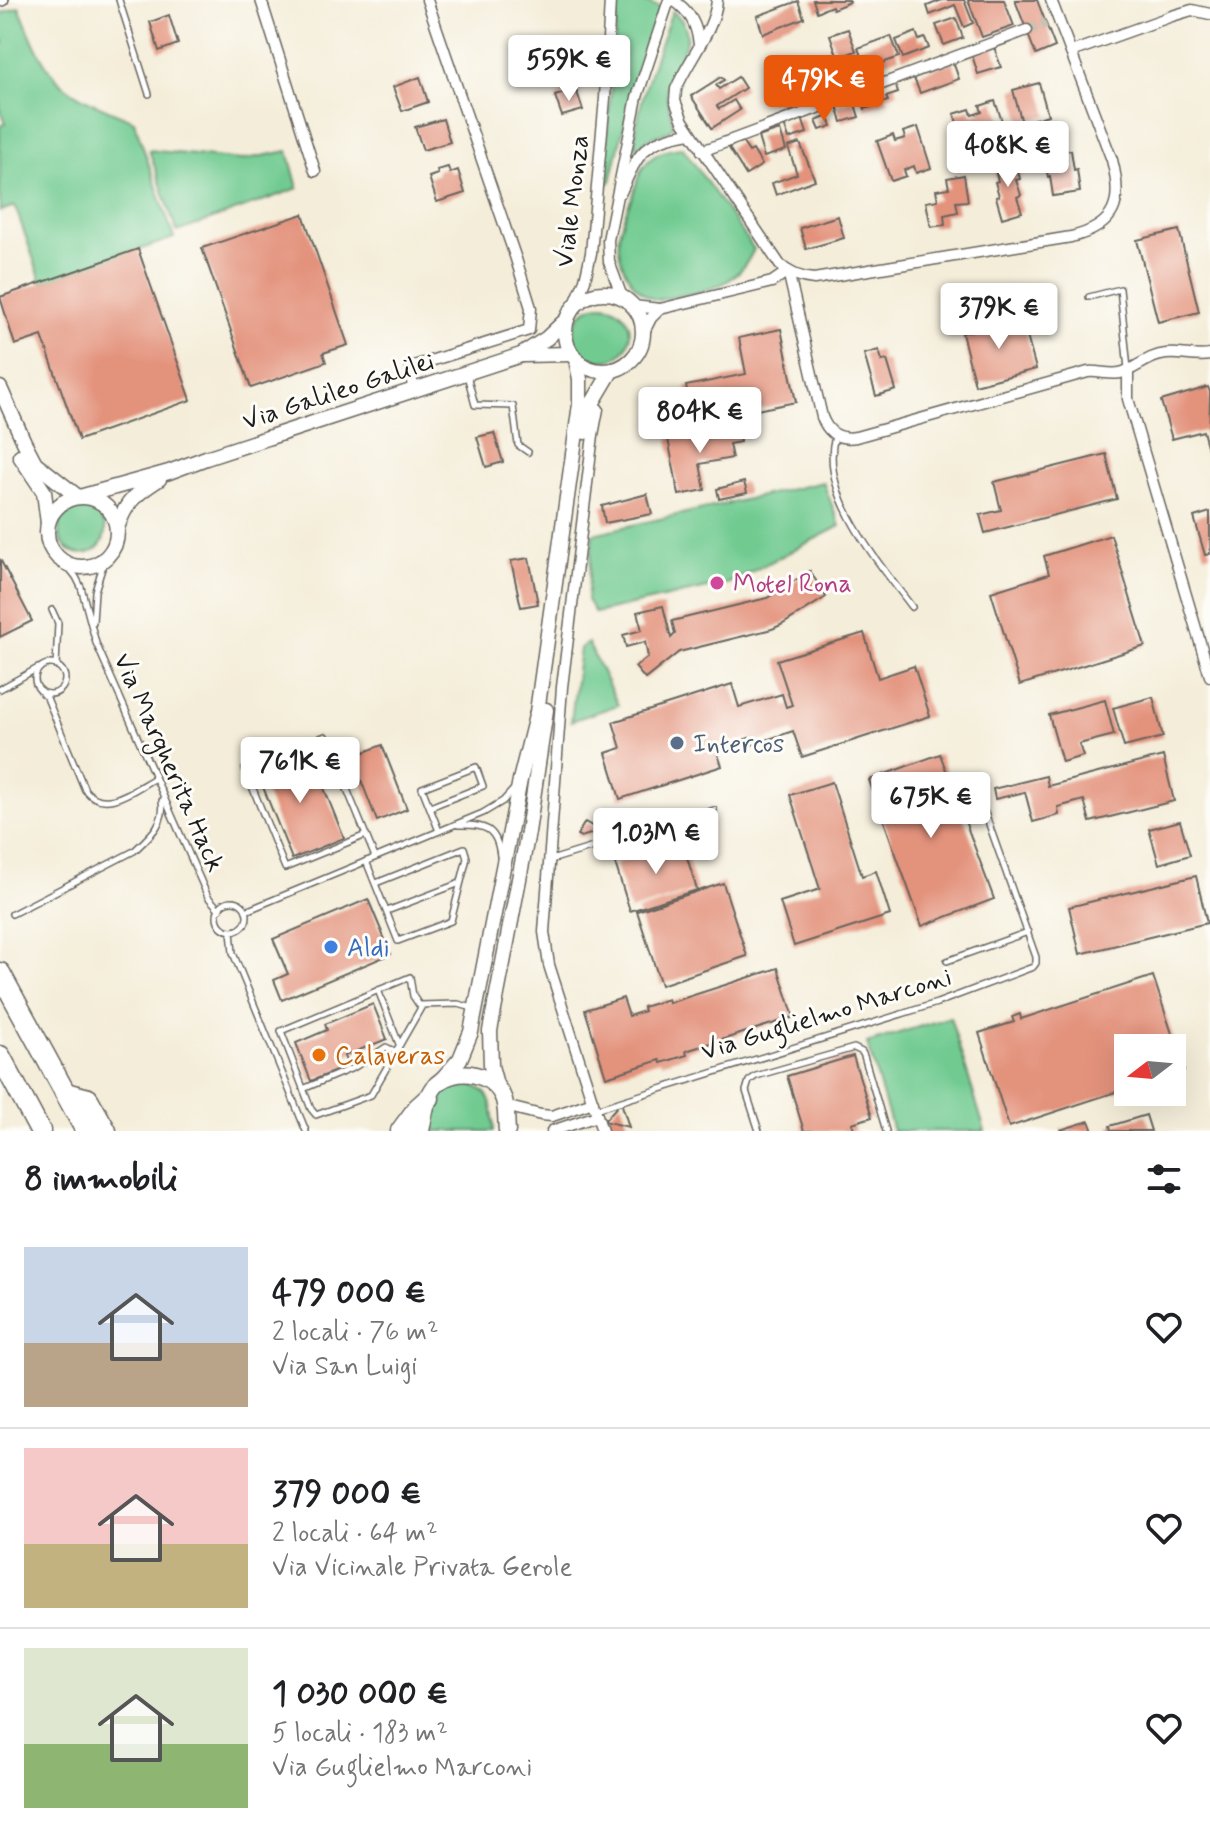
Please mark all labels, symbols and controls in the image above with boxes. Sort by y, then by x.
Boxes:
pin: 559K € [504,35,634,103]
text: 559K € [526,44,612,78]
pin: 479K € [759,55,889,123]
text: 479K € [782,64,866,98]
pin: 408K € [943,121,1073,189]
text: 408K € [965,130,1051,164]
street label: Viale Monza [548,133,598,269]
pin: 379K € [934,283,1064,351]
text: 379K € [959,292,1039,326]
street label: Via Galileo Galilei [238,345,439,439]
pin: 804K € [635,387,765,455]
text: 804K € [656,396,744,430]
place label: Motel Rona [733,568,852,602]
marker: Motel Rona [708,574,726,592]
street label: Via Margherita Hack [103,648,232,878]
place label: Intercos [693,728,784,762]
marker: Intercos [668,734,686,752]
pin: 761K € [235,737,365,805]
text: 761K € [259,746,341,780]
pin: 675K € [866,772,996,840]
text: 675K € [889,781,973,815]
pin: 1.03M € [582,808,730,876]
text: 1.03M € [611,817,701,851]
place label: Aldi [347,932,390,966]
marker: Aldi [322,938,340,956]
street label: Via Guglielmo Marconi [697,961,957,1072]
north arrow [1114,1034,1186,1106]
map controls [1114,1034,1186,1106]
place label: Calaveras [335,1040,445,1074]
marker: Calaveras [310,1046,328,1064]
text: 8 immobili [24,1157,178,1202]
icon: filters [1142,1157,1186,1201]
text: 479 000 € [272,1271,426,1316]
icon: home [88,1279,184,1375]
icon: heart [1142,1305,1186,1349]
text: 2 locali · 76 m² [272,1316,439,1350]
text: Via San Luigi [272,1350,417,1384]
text: 379 000 € [272,1472,422,1517]
icon: home [88,1480,184,1576]
icon: heart [1142,1506,1186,1550]
text: 2 locali · 64 m² [272,1517,438,1551]
text: Via Vicinale Privata Gerole [272,1551,572,1585]
text: 1 030 000 € [272,1672,448,1717]
icon: home [88,1680,184,1776]
icon: heart [1142,1706,1186,1750]
text: 5 locali · 183 m² [272,1717,448,1751]
text: Via Guglielmo Marconi [272,1751,532,1785]

